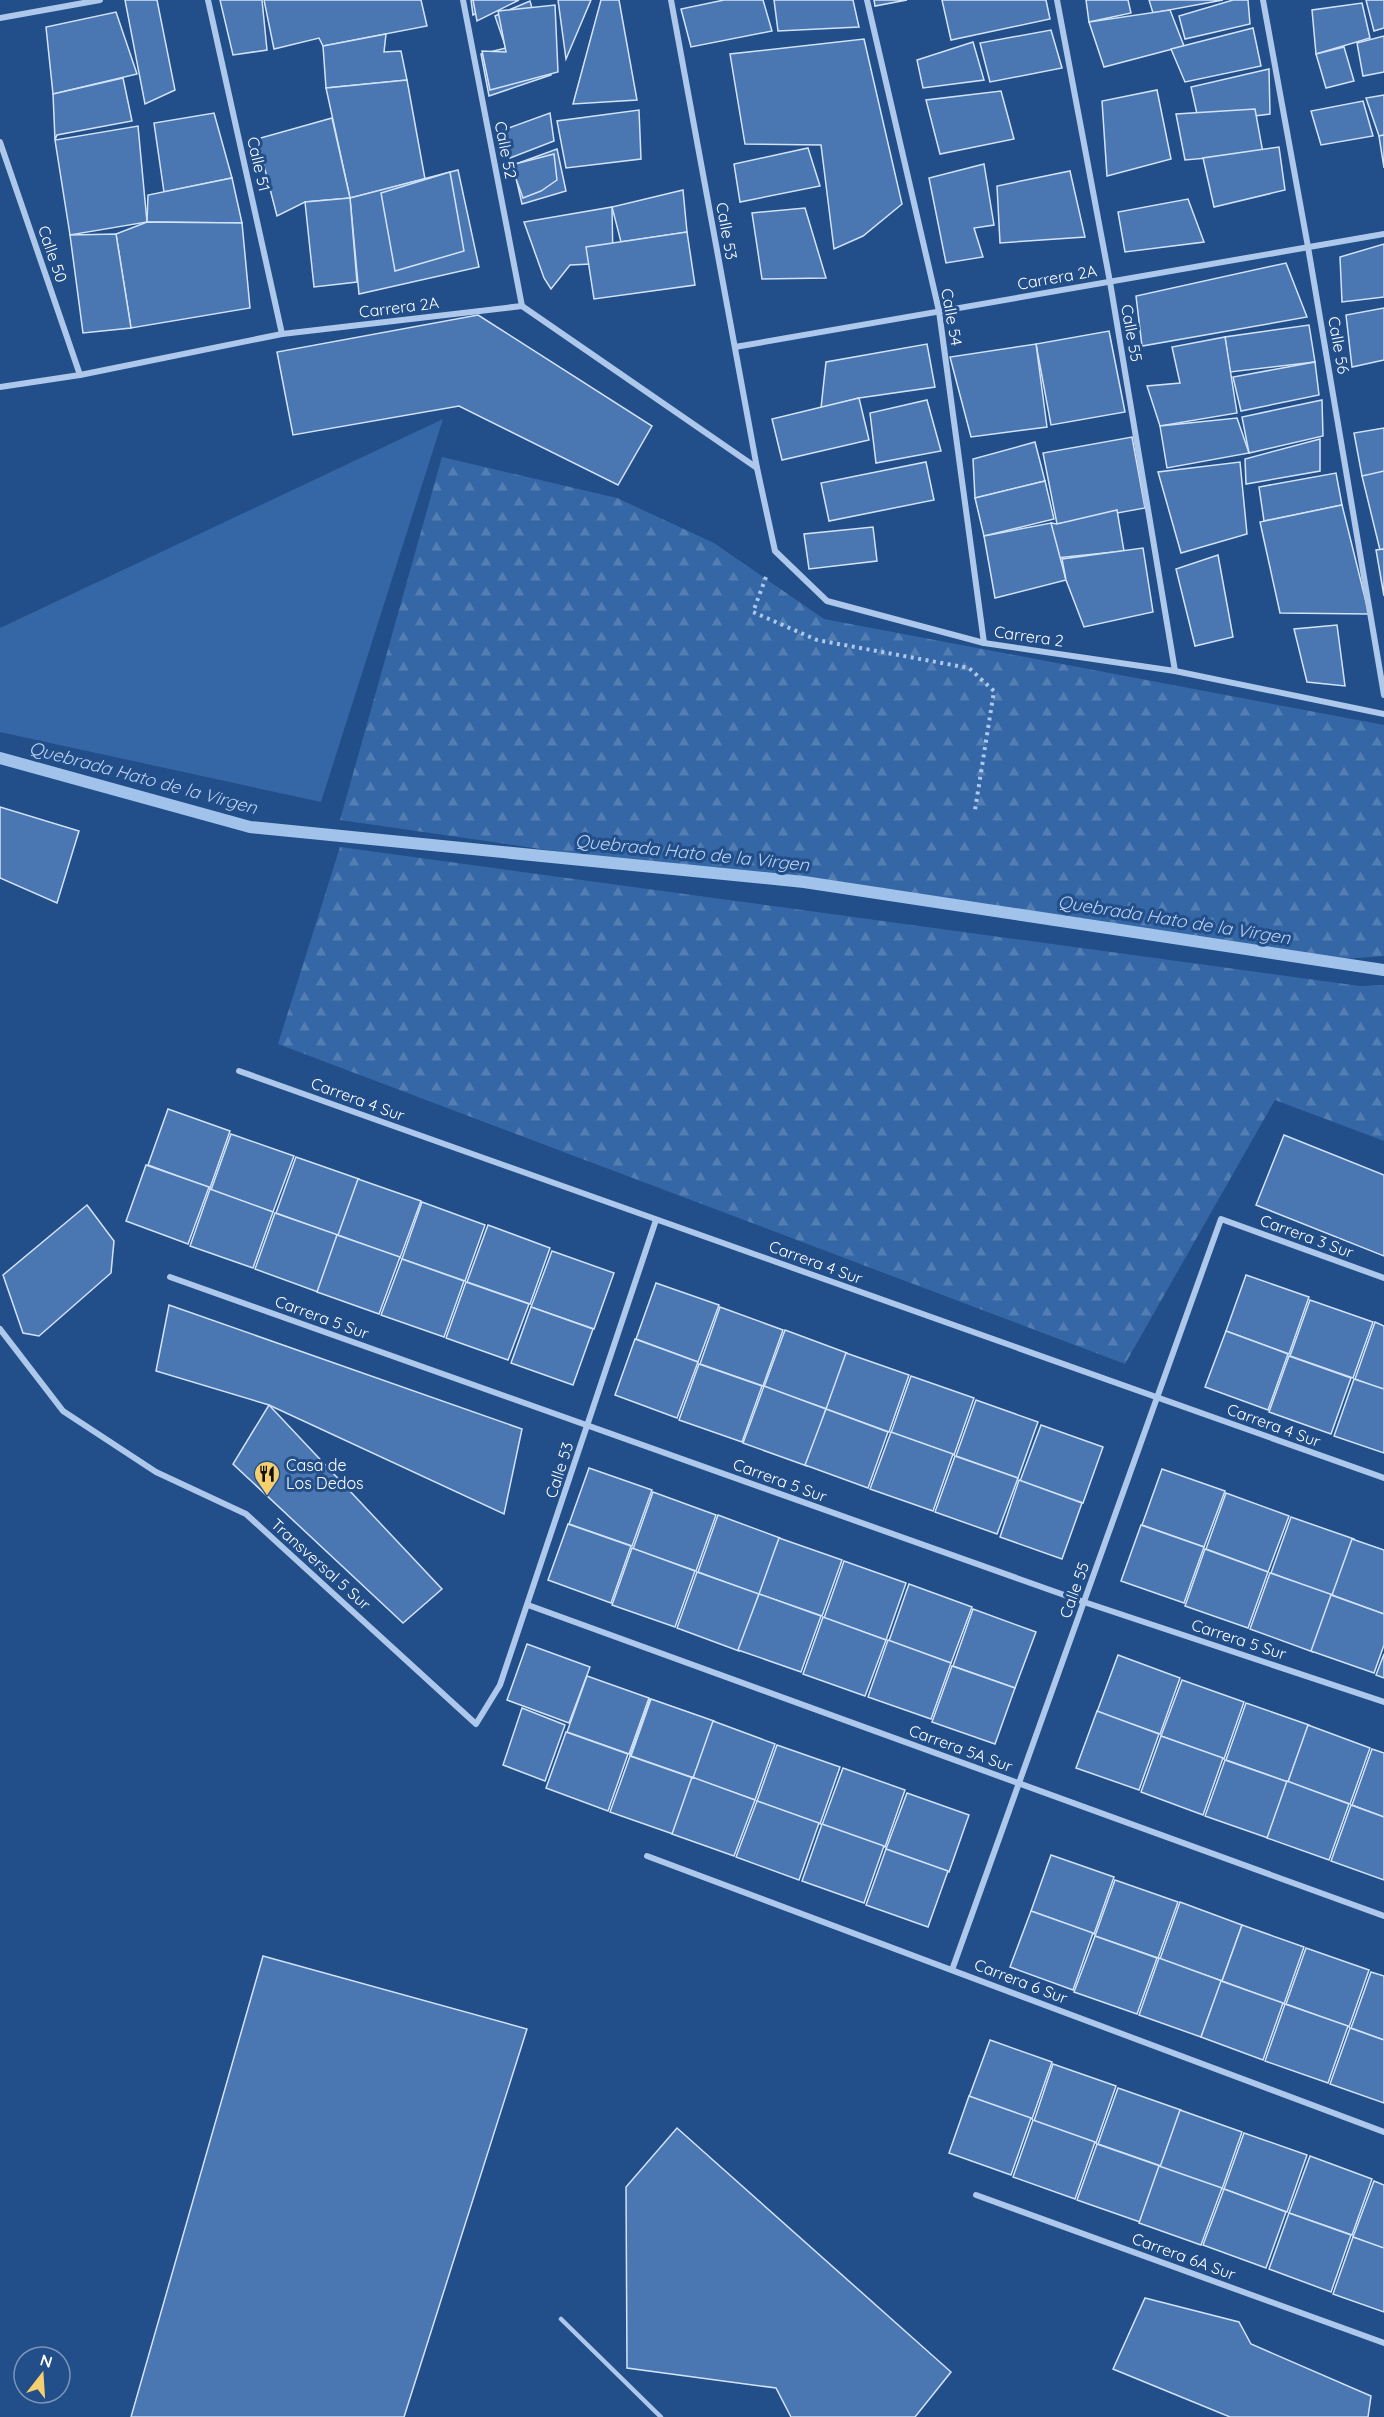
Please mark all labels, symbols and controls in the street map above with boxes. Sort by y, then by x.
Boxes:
street label: Calle 52 [491,119,521,181]
street label: Calle 51 [243,135,275,193]
street label: Calle 53 [712,201,742,261]
street label: Calle 50 [34,223,72,285]
street label: Carrera 2A [1016,260,1098,294]
street label: Calle 54 [937,287,967,347]
street label: Carrera 2A [358,292,440,322]
street label: Calle 55 [1117,303,1147,363]
street label: Calle 56 [1324,315,1354,376]
street label: Carrera 2 [993,621,1065,651]
water label: Quebrada Hato de la Virgen [27,736,260,819]
water label: Quebrada Hato de la Virgen [574,829,811,876]
water label: Quebrada Hato de la Virgen [1056,890,1293,949]
street label: Carrera 4 Sur [308,1073,408,1125]
street label: Carrera 3 Sur [1257,1210,1357,1262]
street label: Carrera 4 Sur [766,1236,866,1288]
street label: Carrera 5 Sur [272,1291,372,1343]
street label: Carrera 4 Sur [1224,1399,1324,1451]
street label: Calle 53 [541,1439,577,1501]
street label: Carrera 5 Sur [730,1454,830,1506]
place label: Casa de Los Dedos [286,1455,364,1493]
restaurant icon: Casa de Los Dedos [252,1459,282,1497]
street label: Transversal 5 Sur [267,1514,375,1614]
street label: Calle 55 [1055,1559,1093,1621]
street label: Carrera 5 Sur [1189,1614,1289,1664]
street label: Carrera 5A Sur [906,1720,1016,1776]
street label: Carrera 6 Sur [971,1954,1071,2008]
street label: Carrera 6A Sur [1129,2228,1239,2284]
north arrow [12,2345,72,2405]
text: N [38,2349,55,2372]

